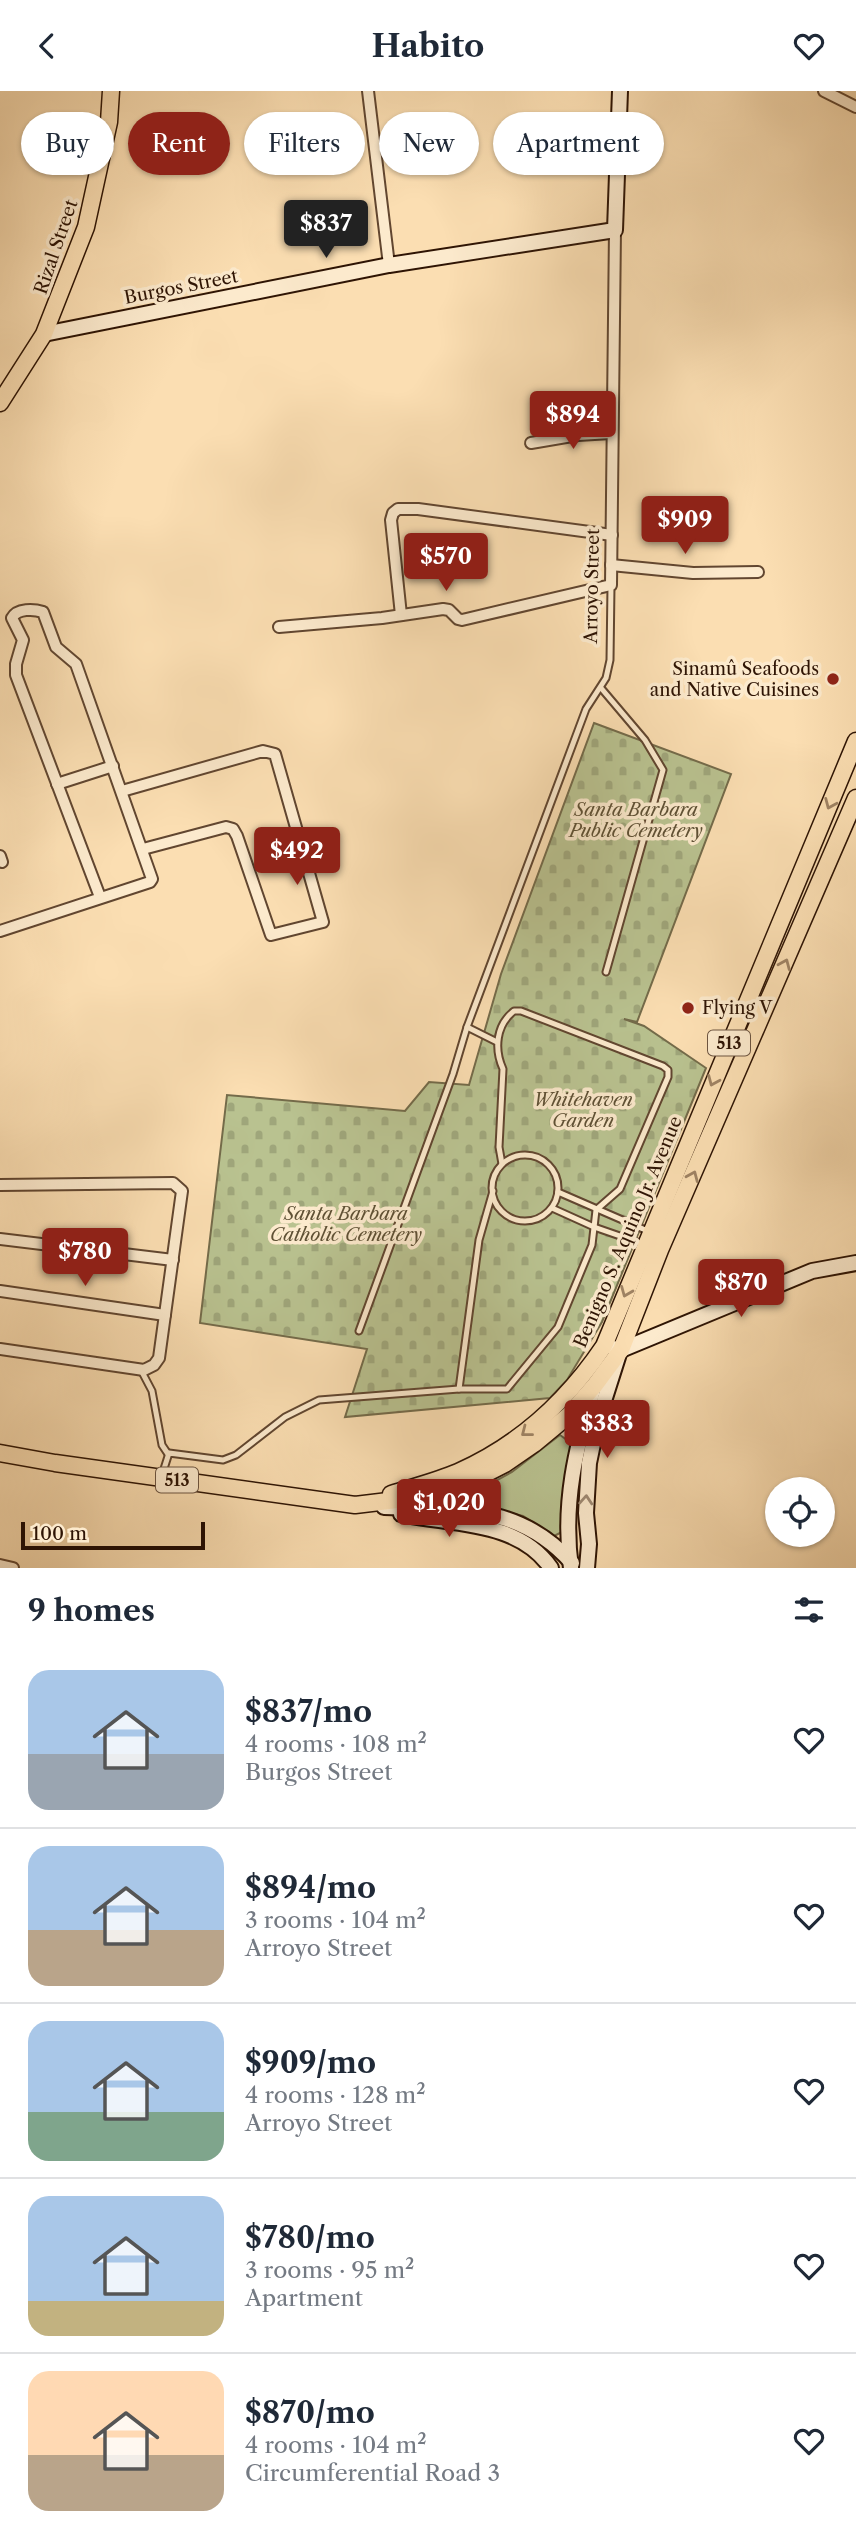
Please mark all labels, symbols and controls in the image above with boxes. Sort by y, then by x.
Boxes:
text: Habito [372,26,484,65]
icon: back [28,27,66,65]
icon: heart [790,27,828,65]
chip: Buy [21,112,114,175]
chip: Rent [128,112,230,175]
chip: Filters [244,112,365,175]
chip: New [379,112,479,175]
chip: Apartment [493,112,664,175]
street label: Rizal Street [30,196,83,297]
pin: $837 [285,201,367,260]
text: $837 [300,209,352,237]
street label: Burgos Street [122,265,240,309]
pin: $894 [532,391,614,451]
text: $894 [546,400,600,428]
pin: $909 [644,497,726,556]
text: $909 [658,505,712,533]
street label: Arroyo Street [580,528,604,645]
pin: $570 [405,533,487,593]
text: $570 [420,542,472,570]
place label: Sinamû Seafoods and Native Cuisines [650,658,819,701]
marker: Sinamû Seafoods and Native Cuisines [825,671,841,687]
one-way arrow [824,797,838,809]
park label: Santa Barbara Public Cemetery [567,799,703,842]
pin: $492 [256,827,338,887]
text: $492 [270,836,324,864]
one-way arrow [776,958,790,970]
place label: Flying V [702,997,773,1019]
marker: Flying V [680,1000,696,1016]
road number: 513 [708,1031,750,1055]
one-way arrow [707,1074,721,1087]
park label: Whitehaven Garden [533,1089,633,1132]
street label: Benigno S. Aquino Jr. Avenue [569,1113,687,1351]
one-way arrow [685,1170,699,1183]
park label: Santa Barbara Catholic Cemetery [270,1203,422,1246]
pin: $780 [44,1229,126,1288]
text: $780 [58,1237,112,1265]
pin: $870 [700,1259,782,1319]
text: $870 [714,1268,768,1296]
one-way arrow [620,1284,634,1297]
pin: $383 [566,1401,648,1460]
text: $383 [580,1409,634,1437]
one-way arrow [521,1424,533,1437]
road number: 513 [156,1467,198,1492]
map controls [765,1477,835,1547]
button: locate [765,1477,835,1547]
pin: $1,020 [392,1479,506,1539]
text: $1,020 [413,1488,485,1516]
one-way arrow [579,1494,594,1505]
scale bar [21,1519,205,1551]
text: 100 m [32,1522,87,1545]
icon: filters [790,1591,828,1629]
text: 9 homes [28,1592,155,1629]
text: $837/mo [245,1693,372,1730]
icon: home [84,1698,168,1782]
icon: heart [790,1721,828,1759]
text: 4 rooms · 108 m² [245,1730,427,1758]
text: Burgos Street [245,1758,392,1786]
text: $894/mo [245,1869,376,1906]
icon: home [84,1874,168,1958]
icon: heart [790,1897,828,1935]
text: 3 rooms · 104 m² [245,1906,426,1934]
text: Arroyo Street [245,1934,392,1962]
text: $909/mo [245,2044,376,2081]
icon: home [84,2049,168,2133]
icon: heart [790,2072,828,2110]
text: 4 rooms · 128 m² [245,2081,426,2109]
text: Arroyo Street [245,2109,392,2137]
text: $780/mo [245,2219,375,2256]
icon: home [84,2224,168,2308]
icon: heart [790,2247,828,2285]
text: 3 rooms · 95 m² [245,2256,414,2284]
text: Apartment [245,2284,363,2312]
text: $870/mo [245,2394,375,2431]
icon: home [84,2399,168,2483]
icon: heart [790,2422,828,2460]
text: 4 rooms · 104 m² [245,2431,427,2459]
text: Circumferential Road 3 [245,2459,500,2487]

